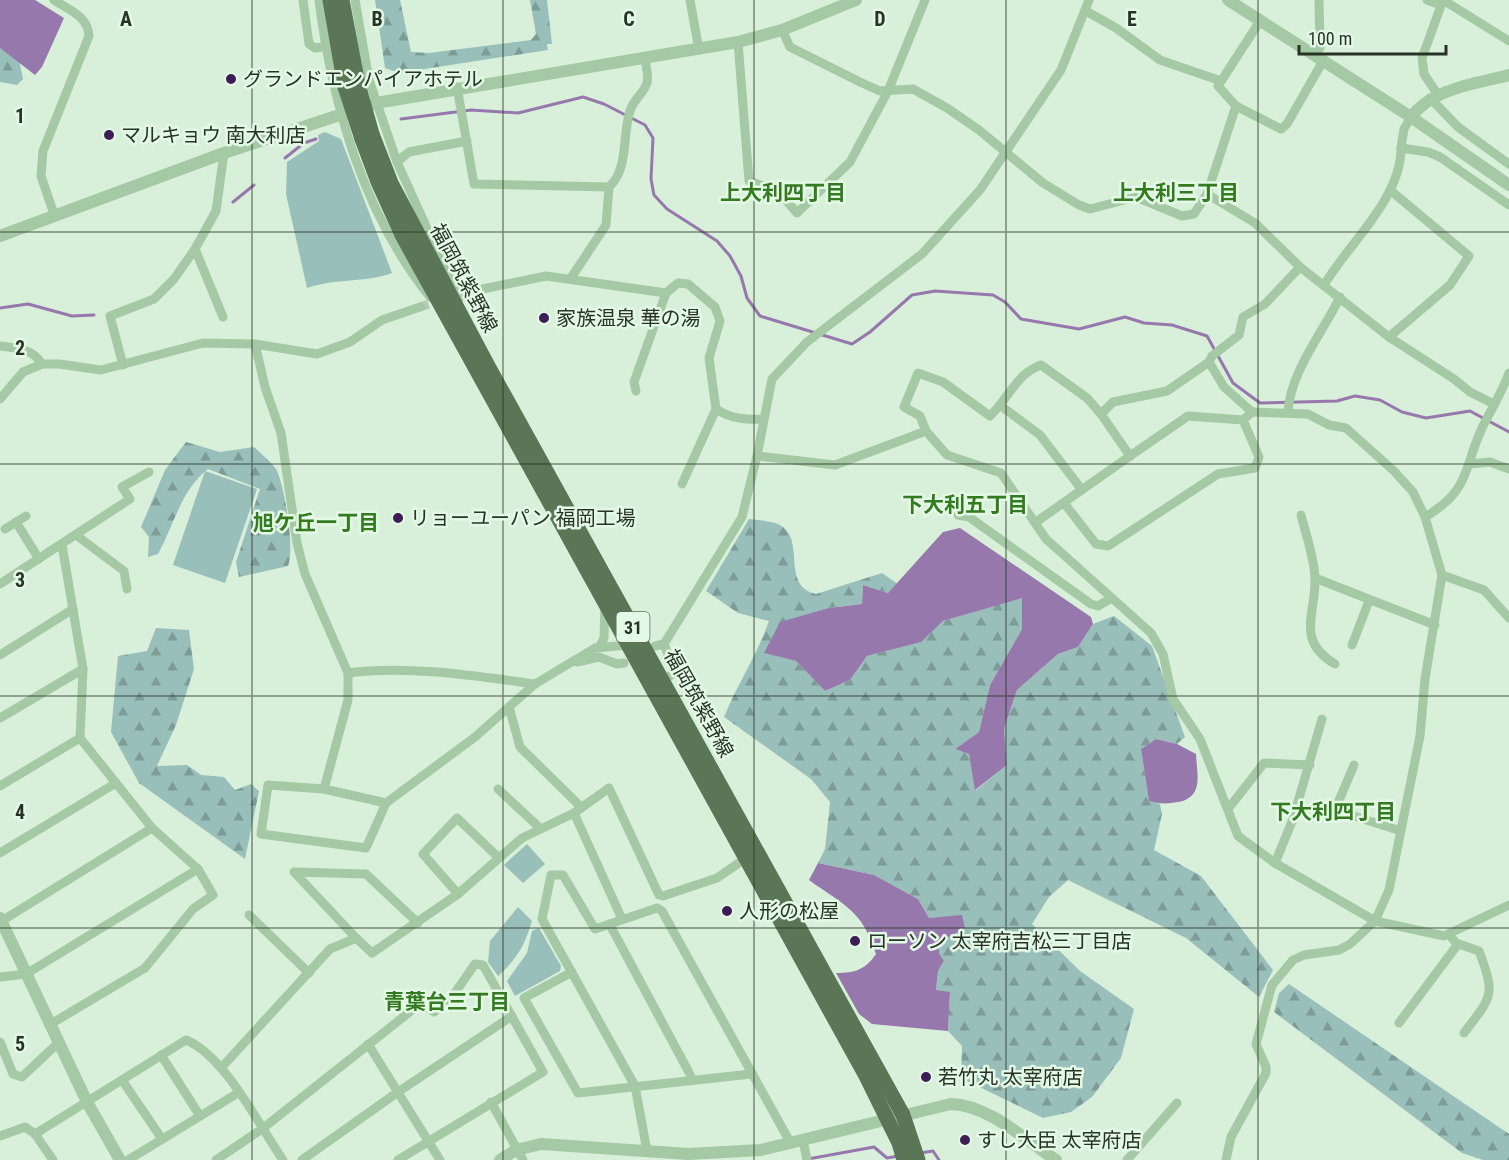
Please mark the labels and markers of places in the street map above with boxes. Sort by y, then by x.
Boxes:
place label: グランドエンパイアホテル [243,67,483,91]
marker: グランドエンパイアホテル [224,72,238,86]
place label: マルキョウ 南大利店 [121,123,306,147]
marker: マルキョウ 南大利店 [102,128,116,142]
place label: 家族温泉 華の湯 [556,306,701,330]
marker: 家族温泉 華の湯 [537,311,551,325]
place label: リョーユーパン 福岡工場 [410,506,635,530]
marker: リョーユーパン 福岡工場 [391,511,405,525]
place label: 人形の松屋 [739,899,839,923]
marker: 人形の松屋 [720,904,734,918]
place label: ローソン 太宰府吉松三丁目店 [867,929,1132,953]
marker: ローソン 太宰府吉松三丁目店 [848,934,862,948]
place label: 若竹丸 太宰府店 [938,1065,1083,1089]
marker: 若竹丸 太宰府店 [919,1070,933,1084]
place label: すし大臣 太宰府店 [977,1128,1142,1152]
marker: すし大臣 太宰府店 [958,1133,972,1147]

